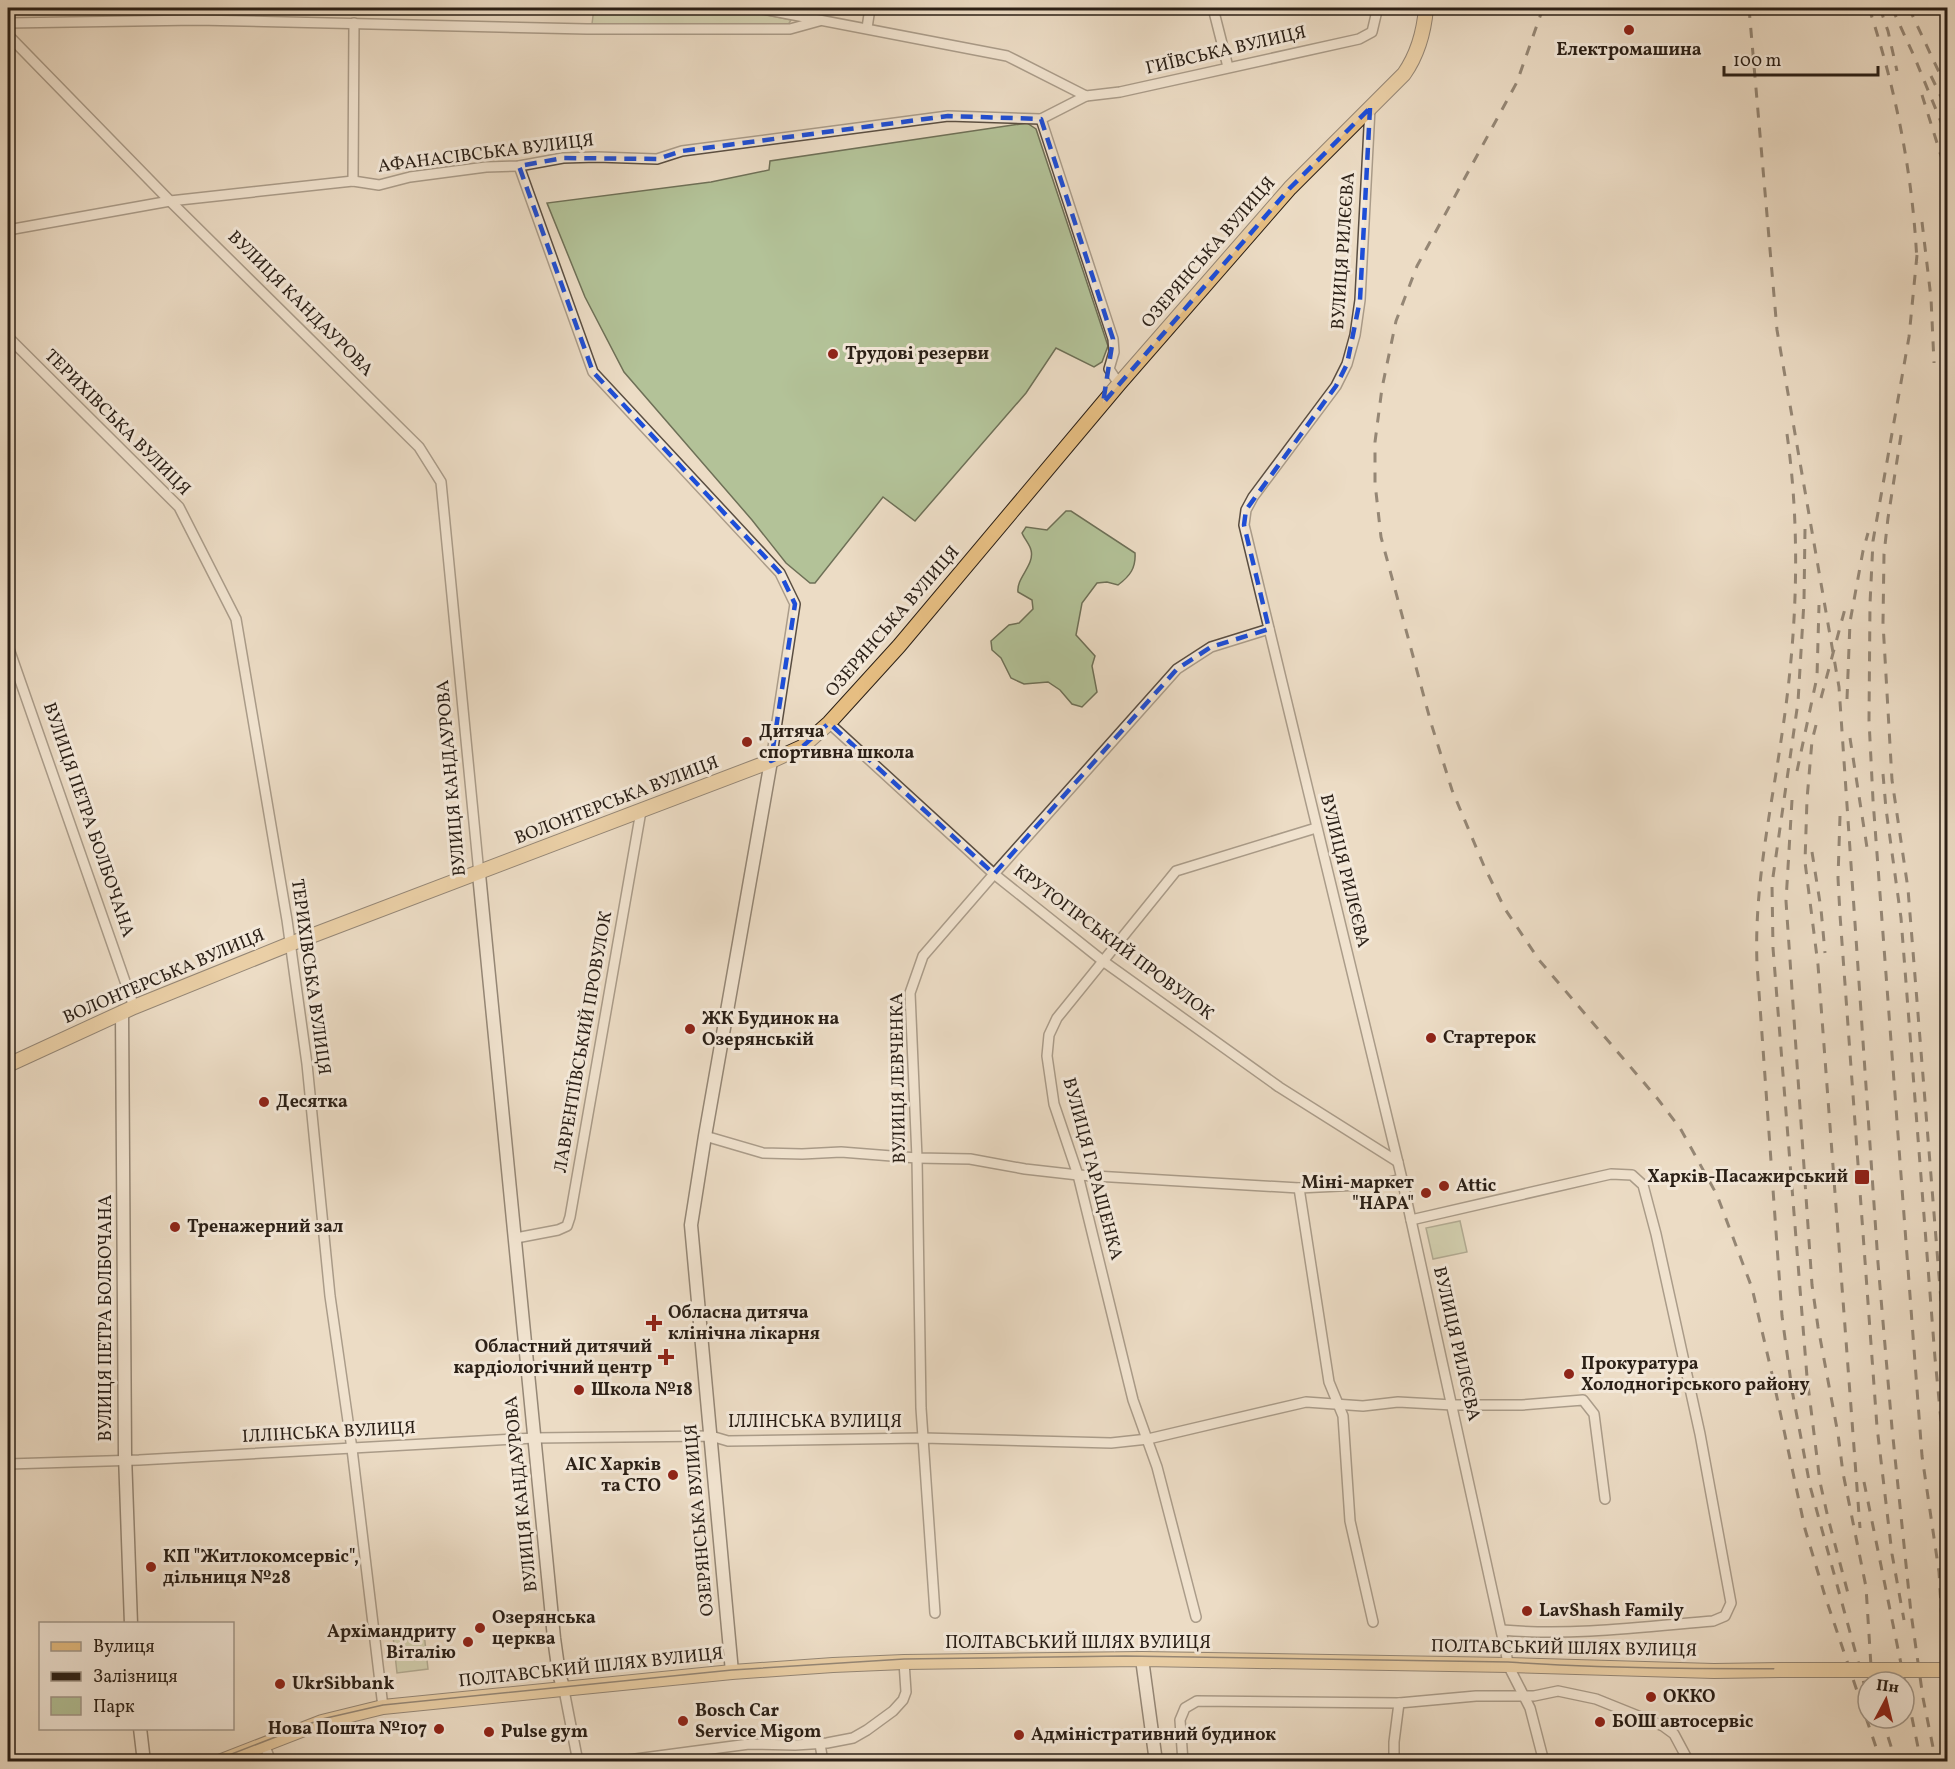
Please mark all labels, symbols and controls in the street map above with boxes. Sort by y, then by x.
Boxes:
street label: ГИЇВСЬКА ВУЛИЦЯ [1143,20,1309,82]
marker: Електромашина [1622,23,1636,37]
place label: Електромашина [1556,38,1702,63]
scale bar [1724,39,1878,77]
text: 100 m [1733,49,1782,74]
street label: АФАНАСІВСЬКА ВУЛИЦЯ [376,128,596,180]
street label: ВУЛИЦЯ РИЛЄЄВА [1326,171,1362,331]
street label: ОЗЕРЯНСЬКА ВУЛИЦЯ [1136,172,1282,334]
street label: ВУЛИЦЯ КАНДАУРОВА [221,225,379,383]
place label: Трудові резерви [845,342,989,367]
street label: ТЕРИХІВСЬКА ВУЛИЦЯ [38,344,196,502]
marker: Трудові резерви [826,347,840,361]
street label: ОЗЕРЯНСЬКА ВУЛИЦЯ [820,541,966,703]
street label: ВУЛИЦЯ КАНДАУРОВА [431,678,473,877]
street label: ВУЛИЦЯ ПЕТРА БОЛБОЧАНА [36,699,140,941]
place label: Дитяча спортивна школа [759,720,914,766]
marker: Дитяча спортивна школа [740,735,754,749]
street label: ВОЛОНТЕРСЬКА ВУЛИЦЯ [511,750,723,852]
street label: ВУЛИЦЯ РИЛЄЄВА [1313,791,1375,951]
street label: КРУТОГІРСЬКИЙ ПРОВУЛОК [1008,859,1218,1027]
street label: ТЕРИХІВСЬКА ВУЛИЦЯ [284,877,336,1077]
street label: ЛАВРЕНТІЇВСЬКИЙ ПРОВУЛОК [549,909,619,1175]
street label: ВОЛОНТЕРСЬКА ВУЛИЦЯ [59,923,269,1031]
street label: ВУЛИЦЯ ЛЕВЧЕНКА [885,992,913,1164]
place label: ЖК Будинок на Озерянській [702,1007,839,1053]
marker: ЖК Будинок на Озерянській [683,1022,697,1036]
place label: Стартерок [1443,1026,1536,1051]
marker: Стартерок [1424,1031,1438,1045]
street label: ВУЛИЦЯ ГАРАЩЕНКА [1056,1075,1128,1263]
place label: Десятка [276,1090,348,1115]
marker: Десятка [257,1095,271,1109]
place label: Харків-Пасажирський [1647,1165,1848,1190]
marker: Харків-Пасажирський [1853,1168,1871,1186]
place label: Міні-маркет "НАРА" [1301,1171,1414,1217]
place label: Attic [1456,1174,1496,1199]
marker: Attic [1437,1179,1451,1193]
marker: Міні-маркет "НАРА" [1419,1186,1433,1200]
street label: ВУЛИЦЯ ПЕТРА БОЛБОЧАНА [94,1194,119,1442]
place label: Тренажерний зал [187,1215,343,1240]
marker: Тренажерний зал [168,1220,182,1234]
street label: ВУЛИЦЯ РИЛЄЄВА [1426,1264,1486,1424]
place label: Обласна дитяча клінічна лікарня [668,1301,820,1347]
marker: Обласна дитяча клінічна лікарня [645,1314,663,1332]
place label: Областний дитячий кардіологічний центр [454,1335,652,1381]
marker: Областний дитячий кардіологічний центр [657,1348,675,1366]
place label: Прокуратура Холодногірського району [1581,1352,1810,1398]
marker: Прокуратура Холодногірського району [1562,1367,1576,1381]
place label: Школа №18 [591,1378,693,1403]
marker: Школа №18 [572,1383,586,1397]
street label: ВУЛИЦЯ КАНДАУРОВА [499,1394,545,1593]
street label: ІЛЛІНСЬКА ВУЛИЦЯ [728,1410,902,1435]
street label: ІЛЛІНСЬКА ВУЛИЦЯ [241,1416,417,1450]
street label: ОЗЕРЯНСЬКА ВУЛИЦЯ [679,1423,721,1617]
place label: АІС Харків та СТО [565,1453,661,1499]
marker: АІС Харків та СТО [666,1468,680,1482]
place label: КП "Житлокомсервіс", дільниця №28 [163,1545,359,1591]
marker: КП "Житлокомсервіс", дільниця №28 [144,1560,158,1574]
place label: LavShash Family [1539,1599,1684,1624]
marker: LavShash Family [1520,1604,1534,1618]
place label: Озерянська церква [492,1606,596,1652]
place label: Архімандриту Віталію [327,1620,456,1666]
marker: Озерянська церква [473,1621,487,1635]
legend [39,1622,234,1730]
street label: ПОЛТАВСЬКИЙ ШЛЯХ ВУЛИЦЯ [945,1631,1211,1656]
street label: ПОЛТАВСЬКИЙ ШЛЯХ ВУЛИЦЯ [1431,1634,1697,1664]
text: Вулиця [93,1635,155,1660]
marker: Архімандриту Віталію [461,1635,475,1649]
street label: ПОЛТАВСЬКИЙ ШЛЯХ ВУЛИЦЯ [457,1642,725,1694]
text: Залізниця [93,1665,178,1690]
north arrow [1856,1670,1916,1730]
place label: UkrSibbank [292,1672,394,1697]
text: Пн [1875,1675,1900,1699]
marker: UkrSibbank [273,1677,287,1691]
place label: ОККО [1663,1685,1716,1710]
marker: ОККО [1644,1690,1658,1704]
text: Парк [93,1695,135,1720]
place label: Bosch Car Service Migom [695,1699,821,1745]
place label: БОШ автосервіс [1612,1710,1753,1735]
marker: Bosch Car Service Migom [676,1714,690,1728]
marker: БОШ автосервіс [1593,1715,1607,1729]
place label: Нова Пошта №107 [268,1717,427,1742]
place label: Pulse gym [501,1720,588,1745]
marker: Нова Пошта №107 [432,1722,446,1736]
place label: Адміністративний будинок [1031,1723,1276,1748]
marker: Pulse gym [482,1725,496,1739]
marker: Адміністративний будинок [1012,1728,1026,1742]

